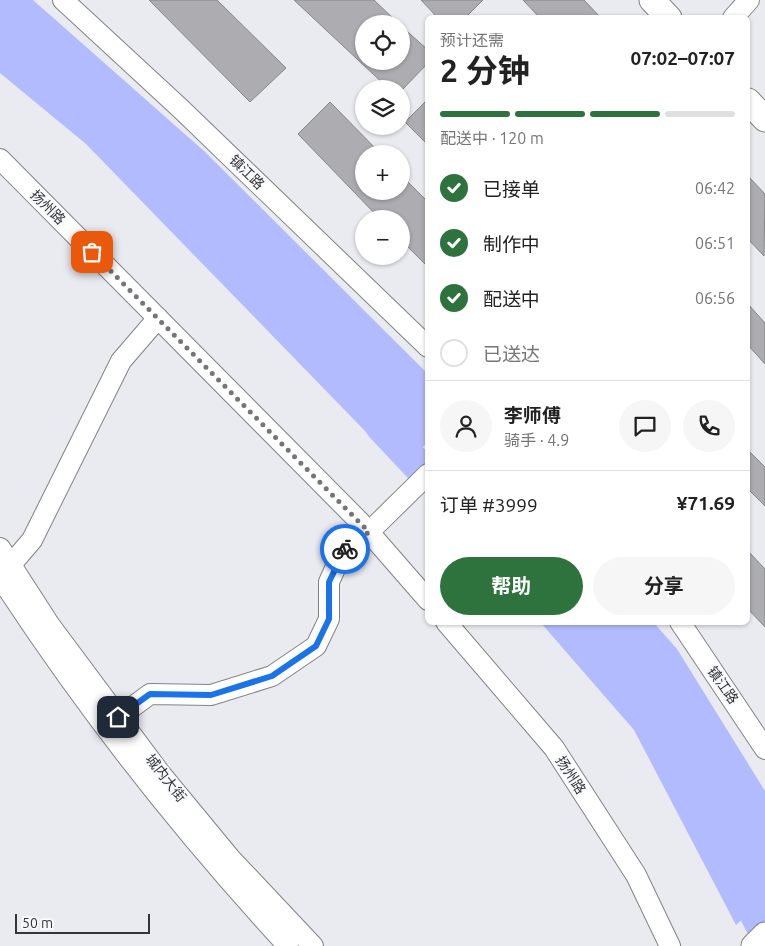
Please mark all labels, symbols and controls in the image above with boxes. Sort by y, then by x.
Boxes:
map controls [355,15,410,265]
button: locate [355,15,410,70]
text: 预计还需 [440,31,504,49]
text: 07:02–07:07 [630,47,735,69]
text: 2 分钟 [440,52,530,88]
button: layers [355,80,410,135]
text: 配送中 · 120 m [440,129,544,147]
button: + [355,145,410,200]
street label: 镇江路 [226,152,268,192]
icon: check [440,174,468,202]
text: 已接单 [483,178,540,200]
text: 06:42 [695,179,735,197]
street label: 扬州路 [27,186,69,228]
button: − [355,210,410,265]
icon: check [440,229,468,257]
pin [71,231,113,273]
text: 制作中 [483,233,540,255]
text: 06:51 [695,234,735,252]
icon: bag [78,238,106,266]
icon: check [440,284,468,312]
text: 配送中 [483,288,540,310]
text: 06:56 [695,289,735,307]
text: 已送达 [483,343,540,365]
button: person [440,400,492,452]
button: chat [619,400,671,452]
button: phone [683,400,735,452]
text: 李师傅 [504,404,561,426]
text: 骑手 · 4.9 [504,431,569,449]
text: ¥71.69 [677,492,735,514]
text: 订单 #3999 [440,494,538,516]
courier [320,524,370,574]
icon: bike [331,535,359,563]
button: 帮助 [440,557,583,615]
button: 分享 [593,557,735,615]
street label: 镇江路 [704,663,742,707]
pin [97,696,139,738]
icon: home [104,703,132,731]
street label: 城内大街 [142,751,190,805]
street label: 扬州路 [553,753,589,797]
scale bar [15,911,150,934]
text: 50 m [22,915,53,931]

